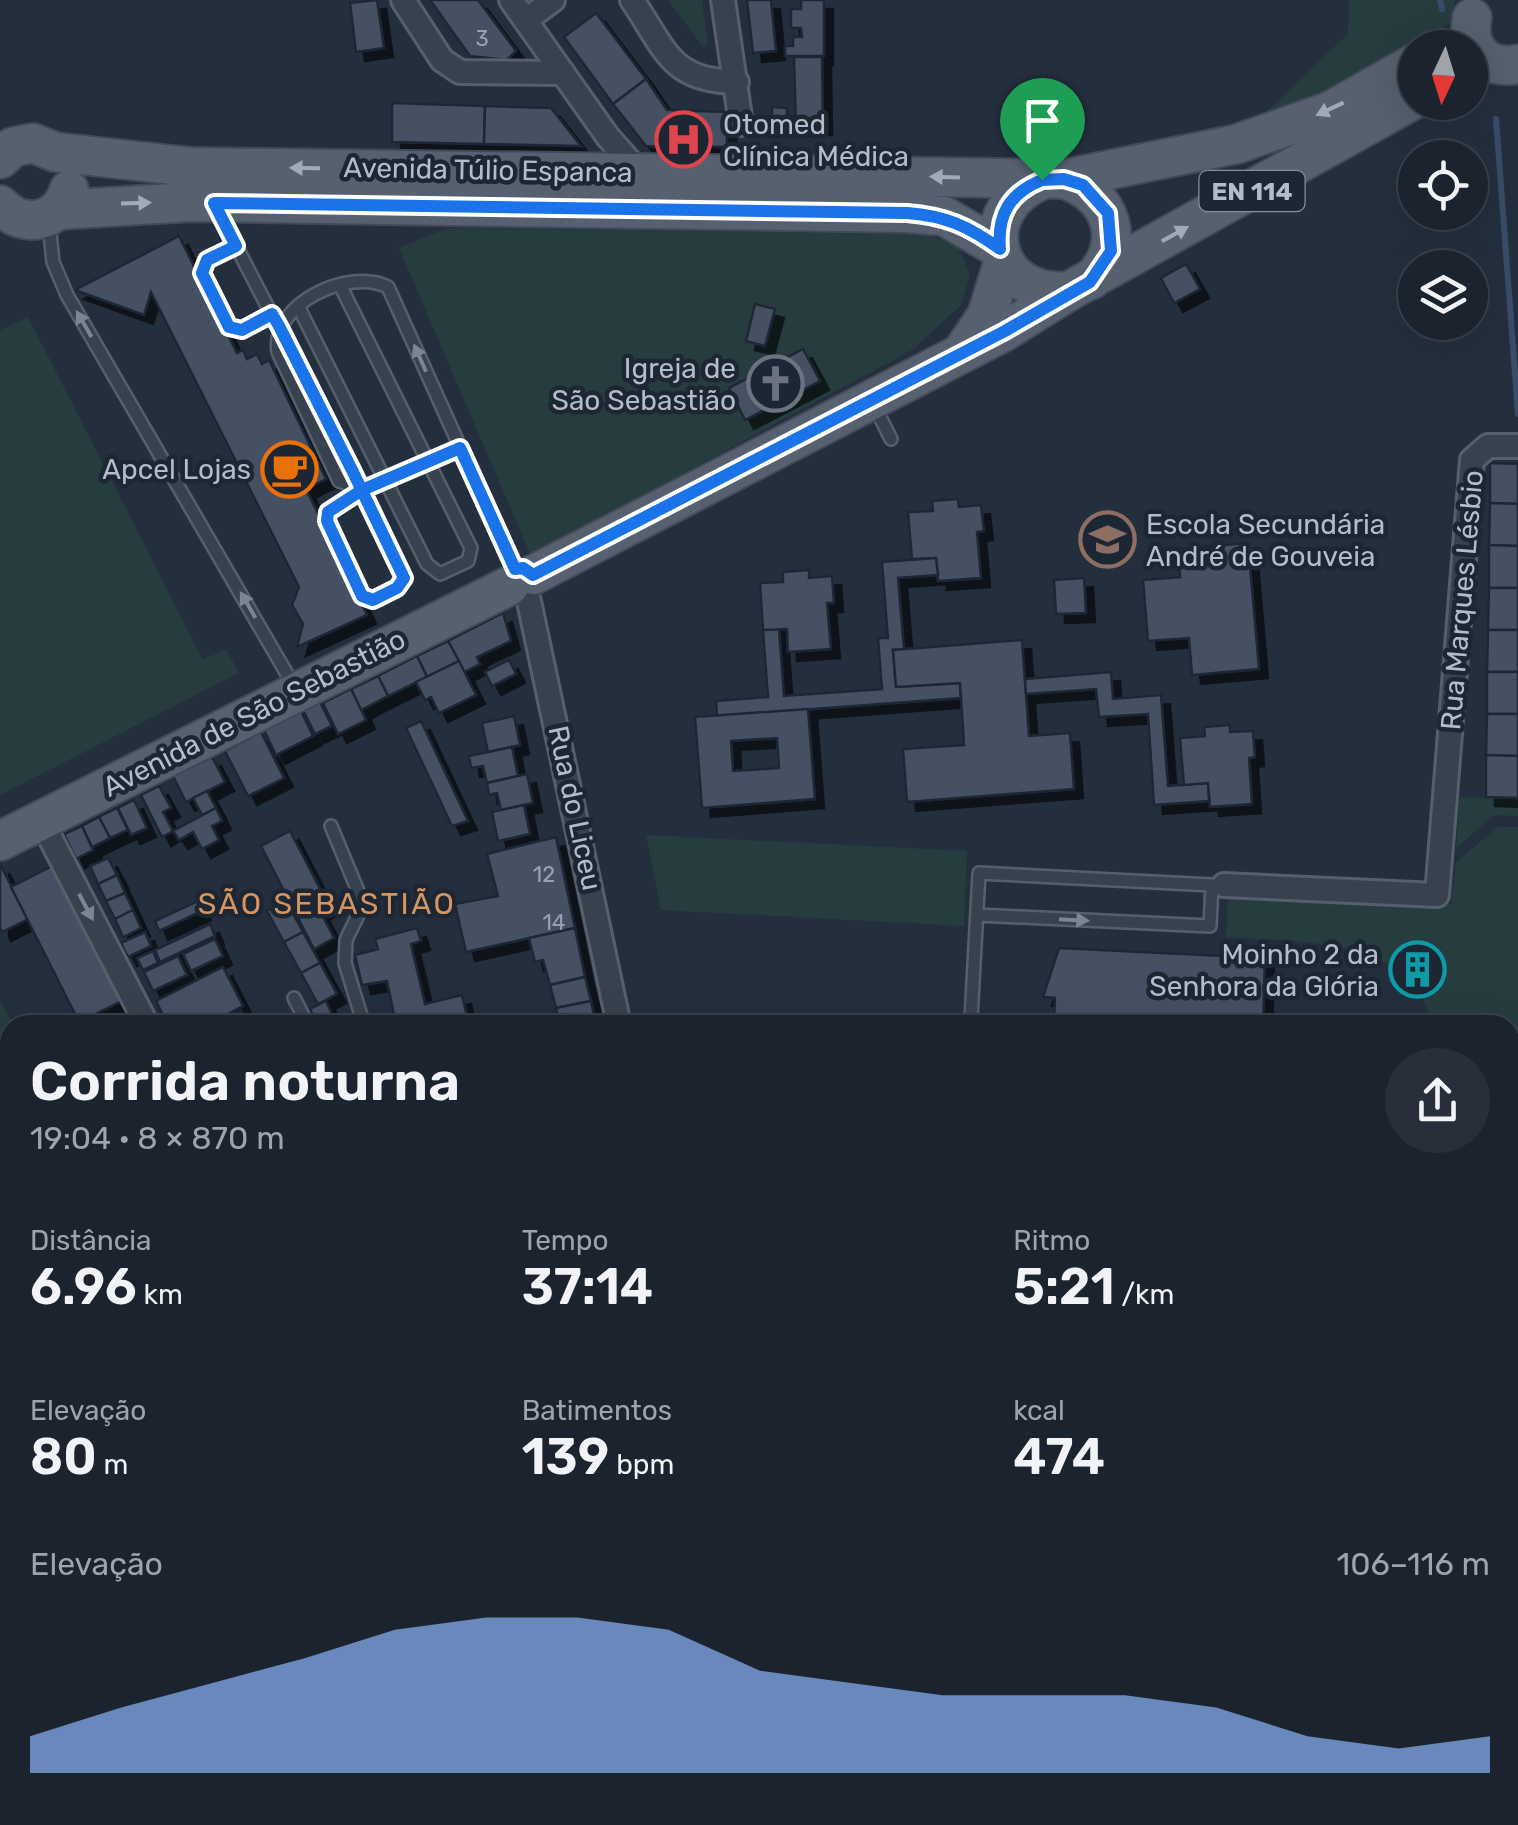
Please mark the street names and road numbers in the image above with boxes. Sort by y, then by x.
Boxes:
street label: Avenida Túlio Espanca [343,151,633,189]
road number: EN 114 [1200,171,1304,211]
street label: Rua Marques Lésbio [1434,469,1490,731]
street label: Avenida de São Sebastião [97,622,411,804]
street label: Rua do Liceu [541,723,609,893]

